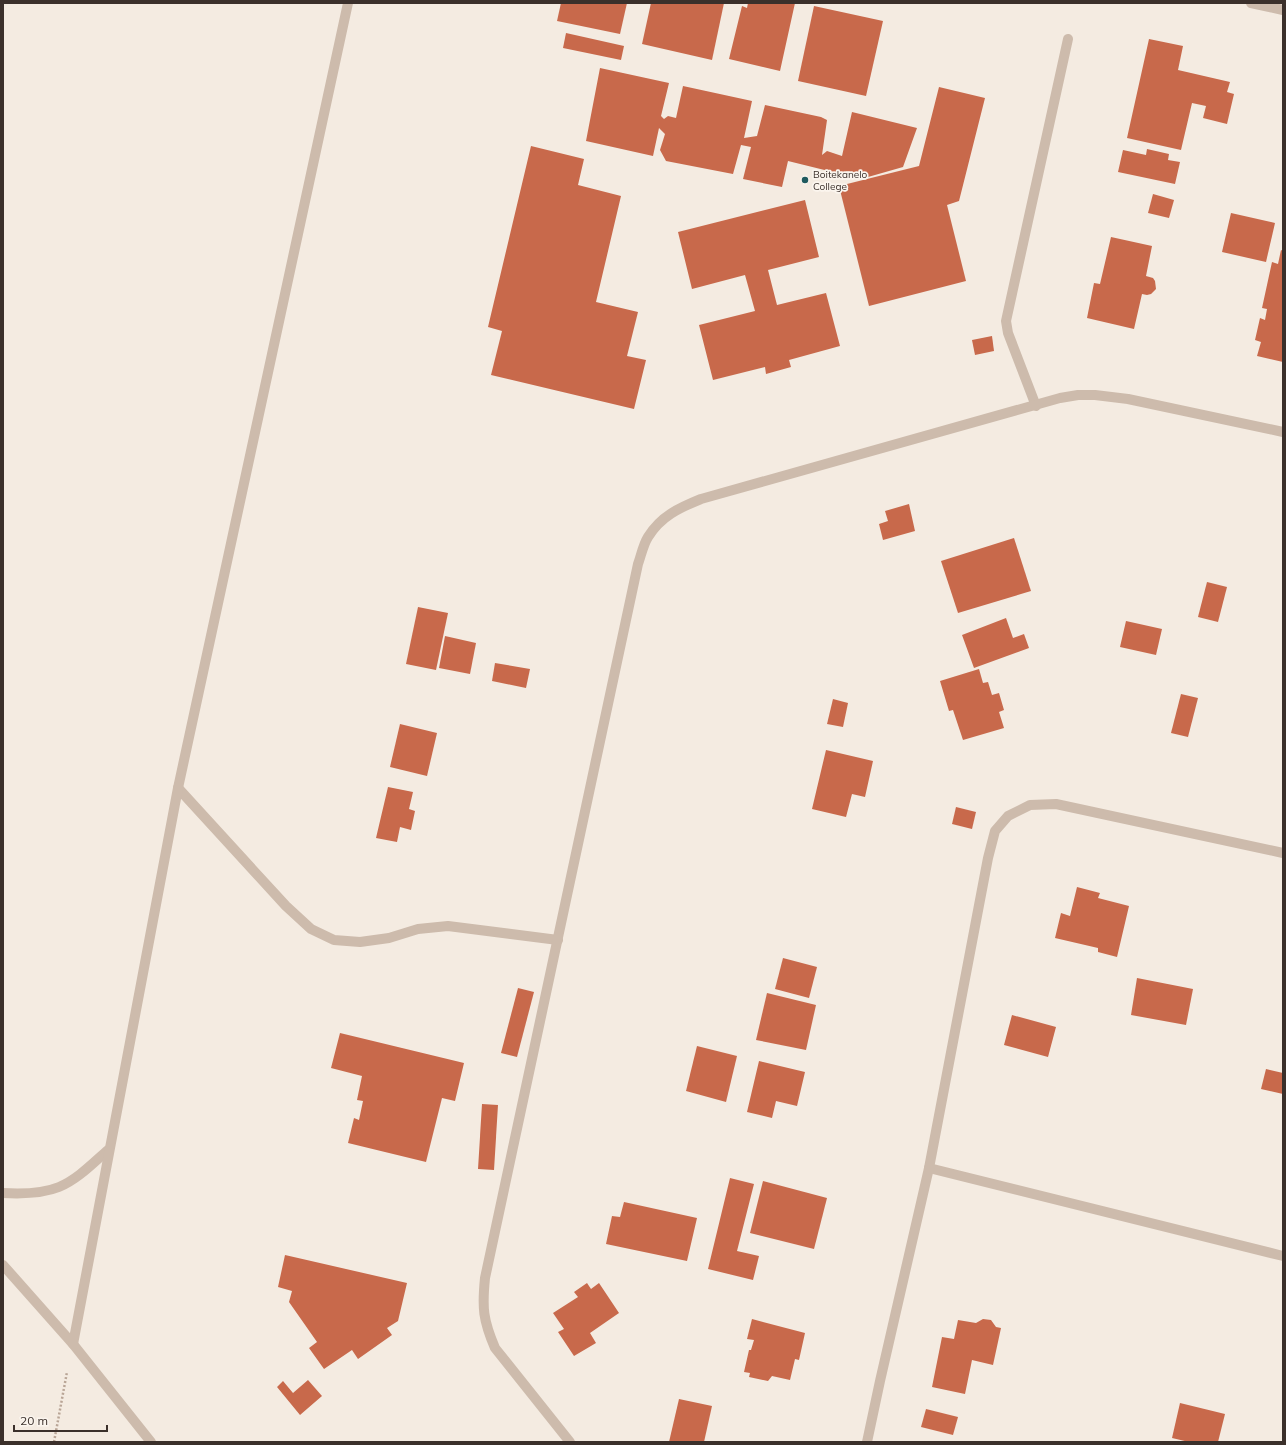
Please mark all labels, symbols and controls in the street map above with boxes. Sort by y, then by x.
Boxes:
place label: Boitekanelo College [813,168,868,193]
marker: Boitekanelo College [800,175,810,185]
scale bar [14,1407,107,1433]
text: 20 m [20,1413,48,1428]

